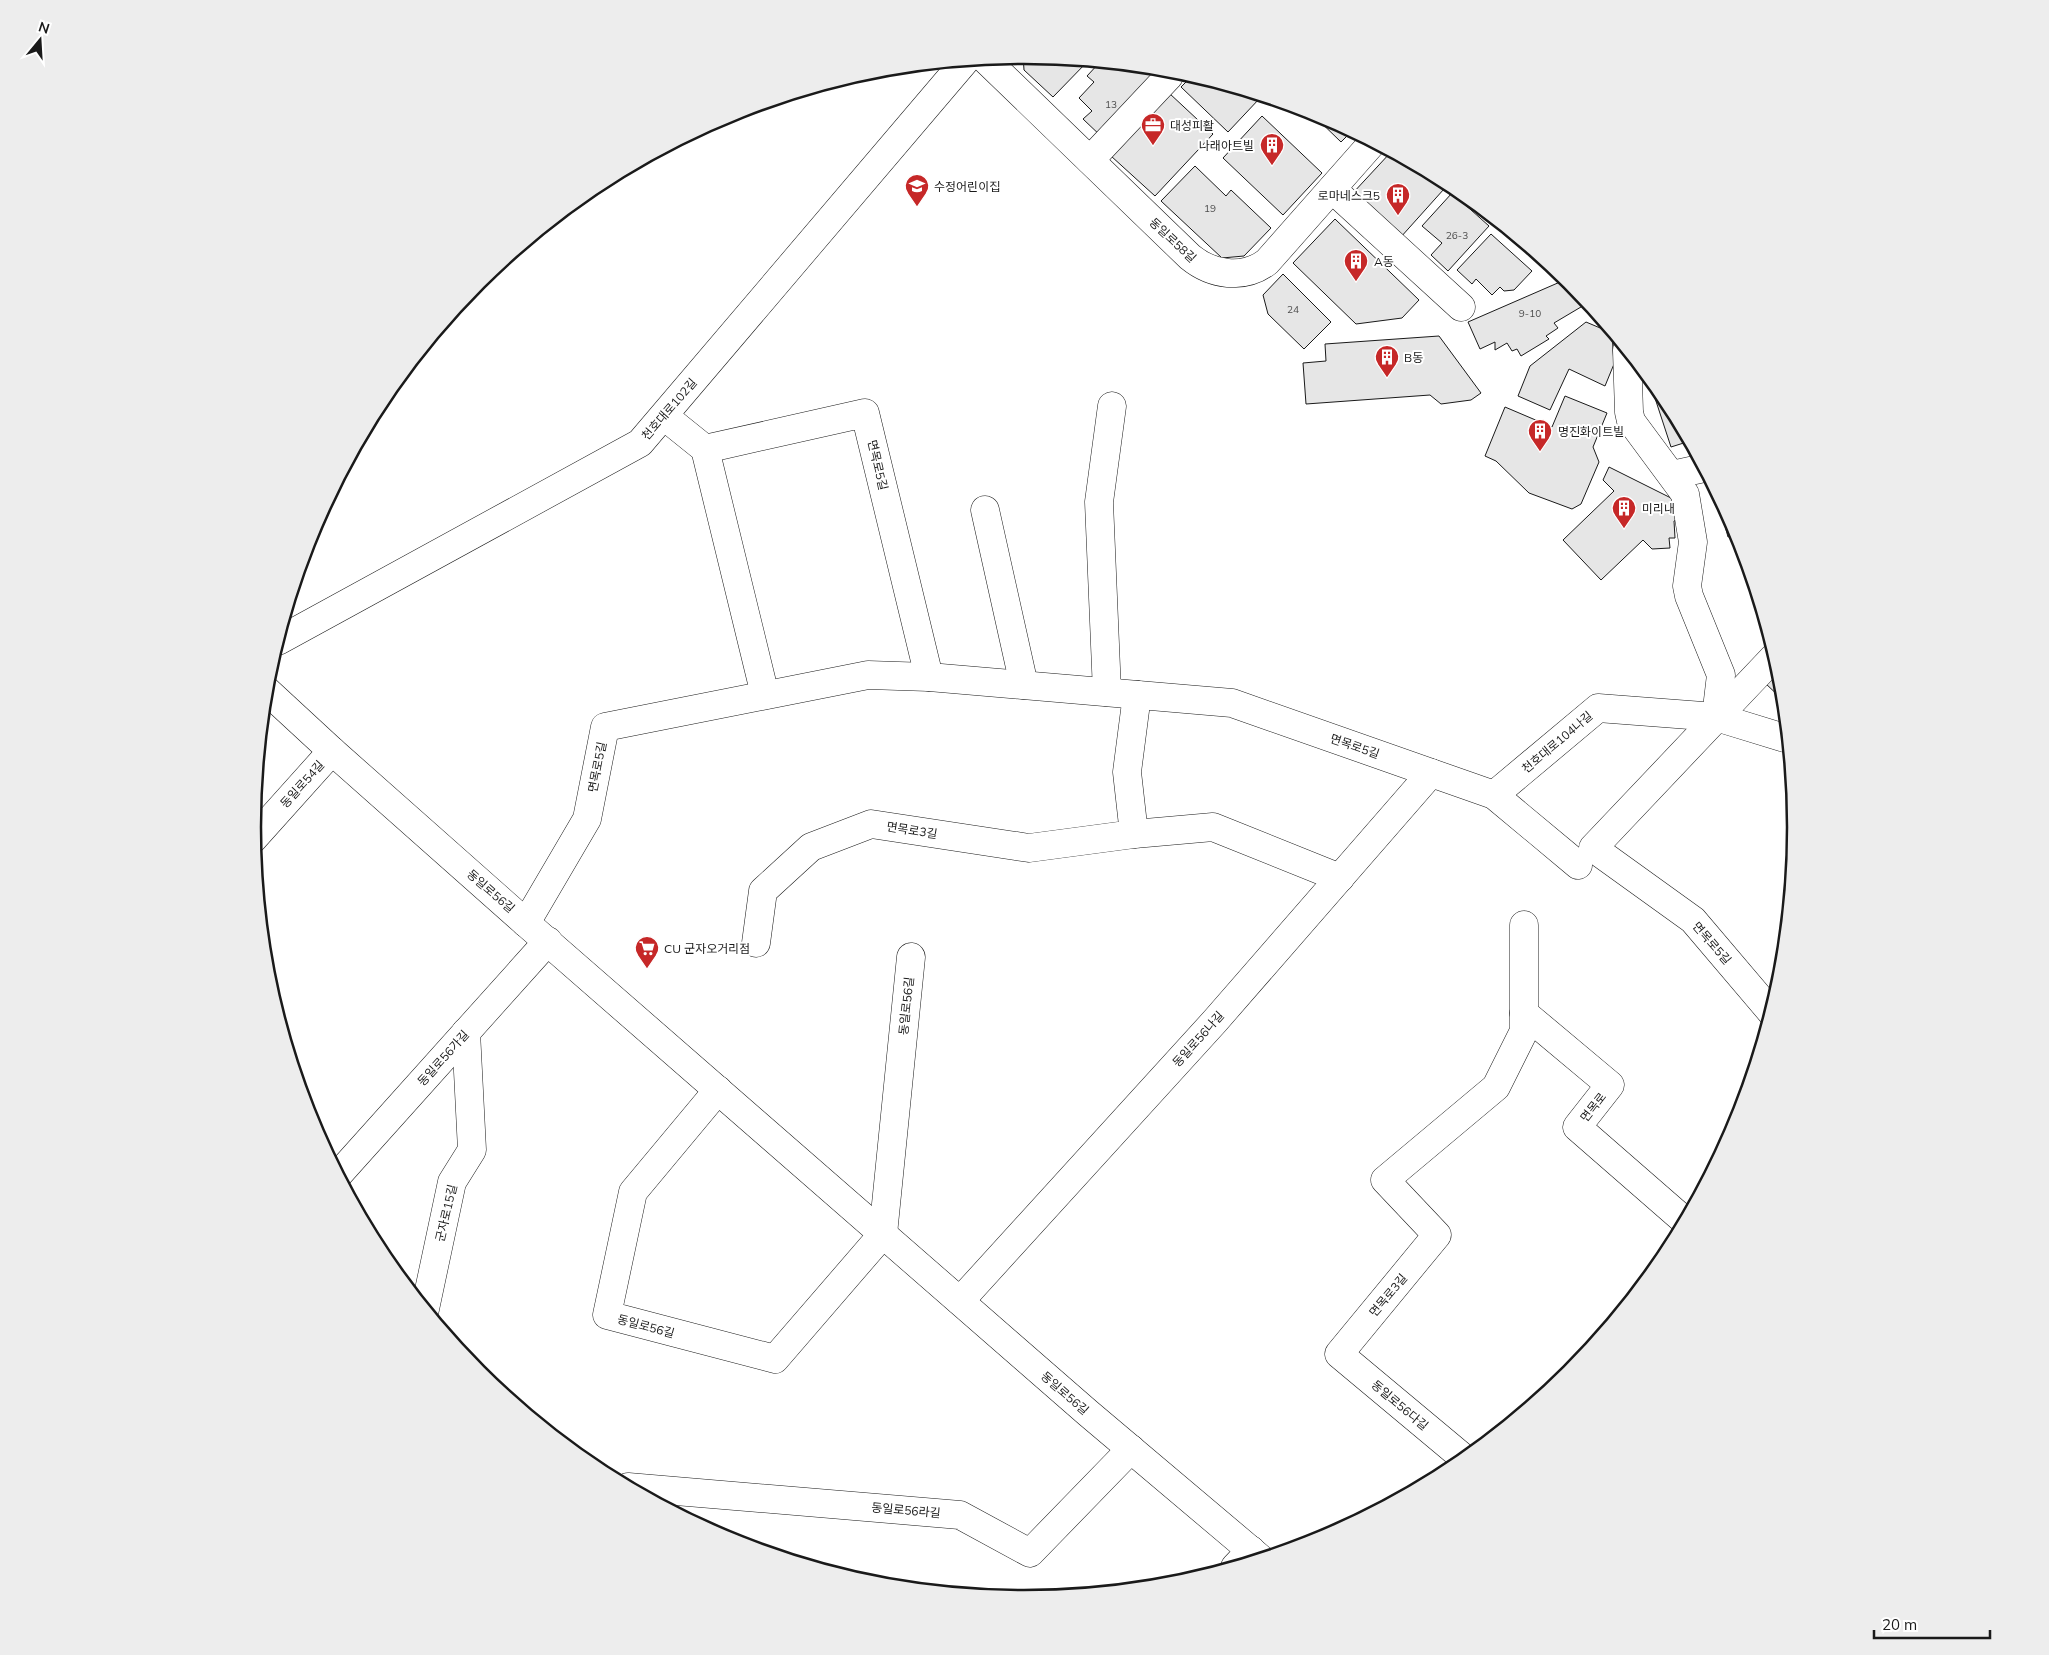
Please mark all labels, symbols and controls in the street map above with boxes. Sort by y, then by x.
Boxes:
north arrow [15,15,65,65]
text: N [36,17,52,38]
house number: 13 [1105,98,1117,111]
office icon: 대성피활 [1140,112,1166,146]
place label: 대성피활 [1170,118,1214,133]
building icon: 나래아트빌 [1259,132,1285,166]
place label: 나래아트빌 [1199,138,1254,153]
school or university icon: 수정어린이집 [904,173,930,207]
place label: 수정어린이집 [934,179,1000,194]
building icon: 로마네스크5 [1385,182,1411,216]
place label: 로마네스크5 [1318,188,1380,203]
house number: 19 [1204,202,1216,215]
street label: 동일로58길 [1146,215,1200,265]
house number: 26-3 [1446,229,1468,242]
building icon: A동 [1343,248,1369,282]
place label: A동 [1374,254,1394,269]
house number: 24 [1287,303,1299,316]
house number: 9-10 [1519,307,1541,320]
building icon: B동 [1374,344,1400,378]
place label: B동 [1404,350,1423,365]
street label: 천호대로102길 [638,375,700,443]
building icon: 명진화이트빌 [1527,418,1553,452]
place label: 명진화이트빌 [1558,424,1624,439]
street label: 면목로5길 [865,438,891,492]
building icon: 미리내 [1611,495,1637,529]
place label: 미리내 [1642,501,1675,516]
street label: 천호대로104나길 [1519,708,1595,776]
street label: 면목로5길 [1328,731,1382,761]
street label: 면목로5길 [585,740,609,794]
street label: 동일로54길 [277,757,327,811]
street label: 면목로3길 [885,819,939,841]
street label: 동일로56길 [464,866,518,916]
street label: 면목로5길 [1689,919,1735,967]
supermarket icon: CU 군자오거리점 [634,935,660,969]
place label: CU 군자오거리점 [664,941,750,956]
street label: 동일로56길 [895,976,917,1036]
street label: 동일로56나길 [1169,1008,1227,1070]
street label: 동일로56가길 [414,1027,472,1089]
street label: 면목로 [1577,1089,1609,1125]
street label: 군자로15길 [432,1183,460,1243]
street label: 면목로3길 [1366,1271,1410,1319]
street label: 동일로56길 [616,1311,676,1341]
street label: 동일로56길 [1038,1368,1092,1418]
street label: 동일로56다길 [1369,1377,1431,1433]
street label: 동일로56라길 [871,1499,941,1521]
scale bar [1874,1608,1990,1640]
text: 20 m [1882,1615,1917,1634]

